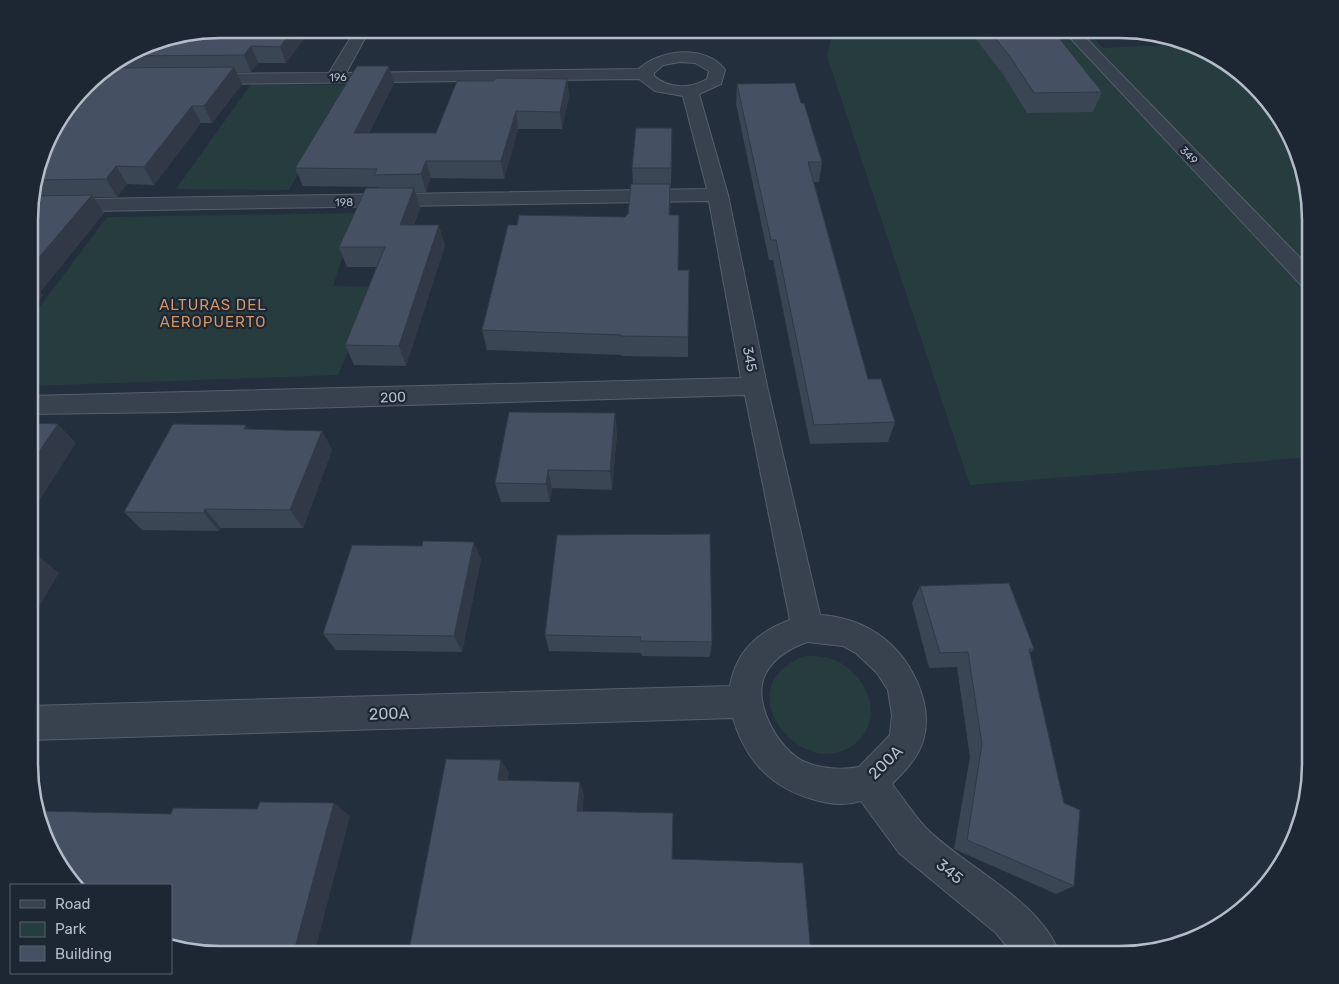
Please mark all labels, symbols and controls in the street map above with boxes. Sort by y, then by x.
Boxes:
street label: 196 [329,71,347,84]
street label: 349 [1177,144,1200,167]
street label: 198 [335,196,353,209]
district label: ALTURAS DEL AEROPUERTO [159,296,267,331]
street label: 345 [739,345,760,373]
street label: 200 [380,389,406,406]
street label: 200A [368,703,410,724]
street label: 200A [864,741,907,783]
street label: 345 [932,855,967,888]
legend [10,884,172,974]
text: Road [55,895,91,913]
text: Park [55,920,86,938]
text: Building [55,945,112,963]

